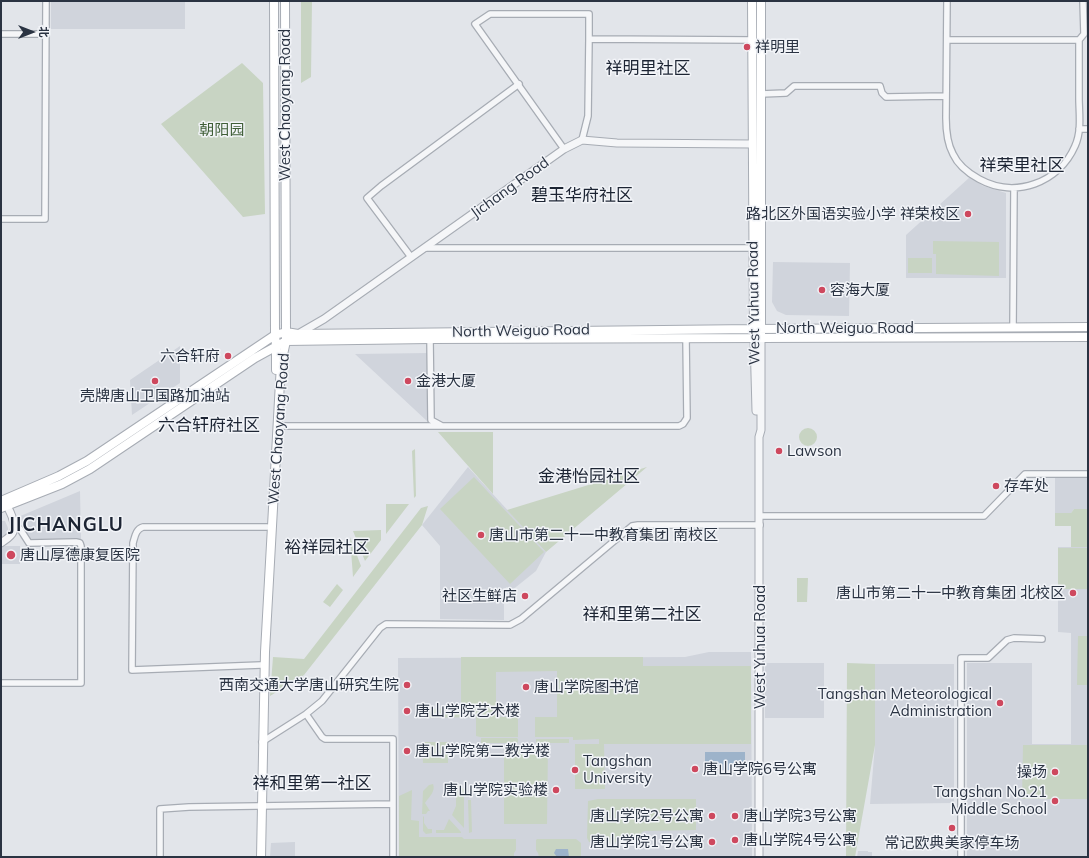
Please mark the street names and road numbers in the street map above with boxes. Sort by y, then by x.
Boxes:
street label: West Chaoyang Road [276,29,294,181]
street label: Jichang Road [467,154,553,222]
street label: West Yuhua Road [744,241,764,365]
street label: North Weiguo Road [776,319,914,337]
street label: North Weiguo Road [452,321,590,341]
street label: West Chaoyang Road [265,352,293,506]
street label: West Yuhua Road [751,585,769,709]

